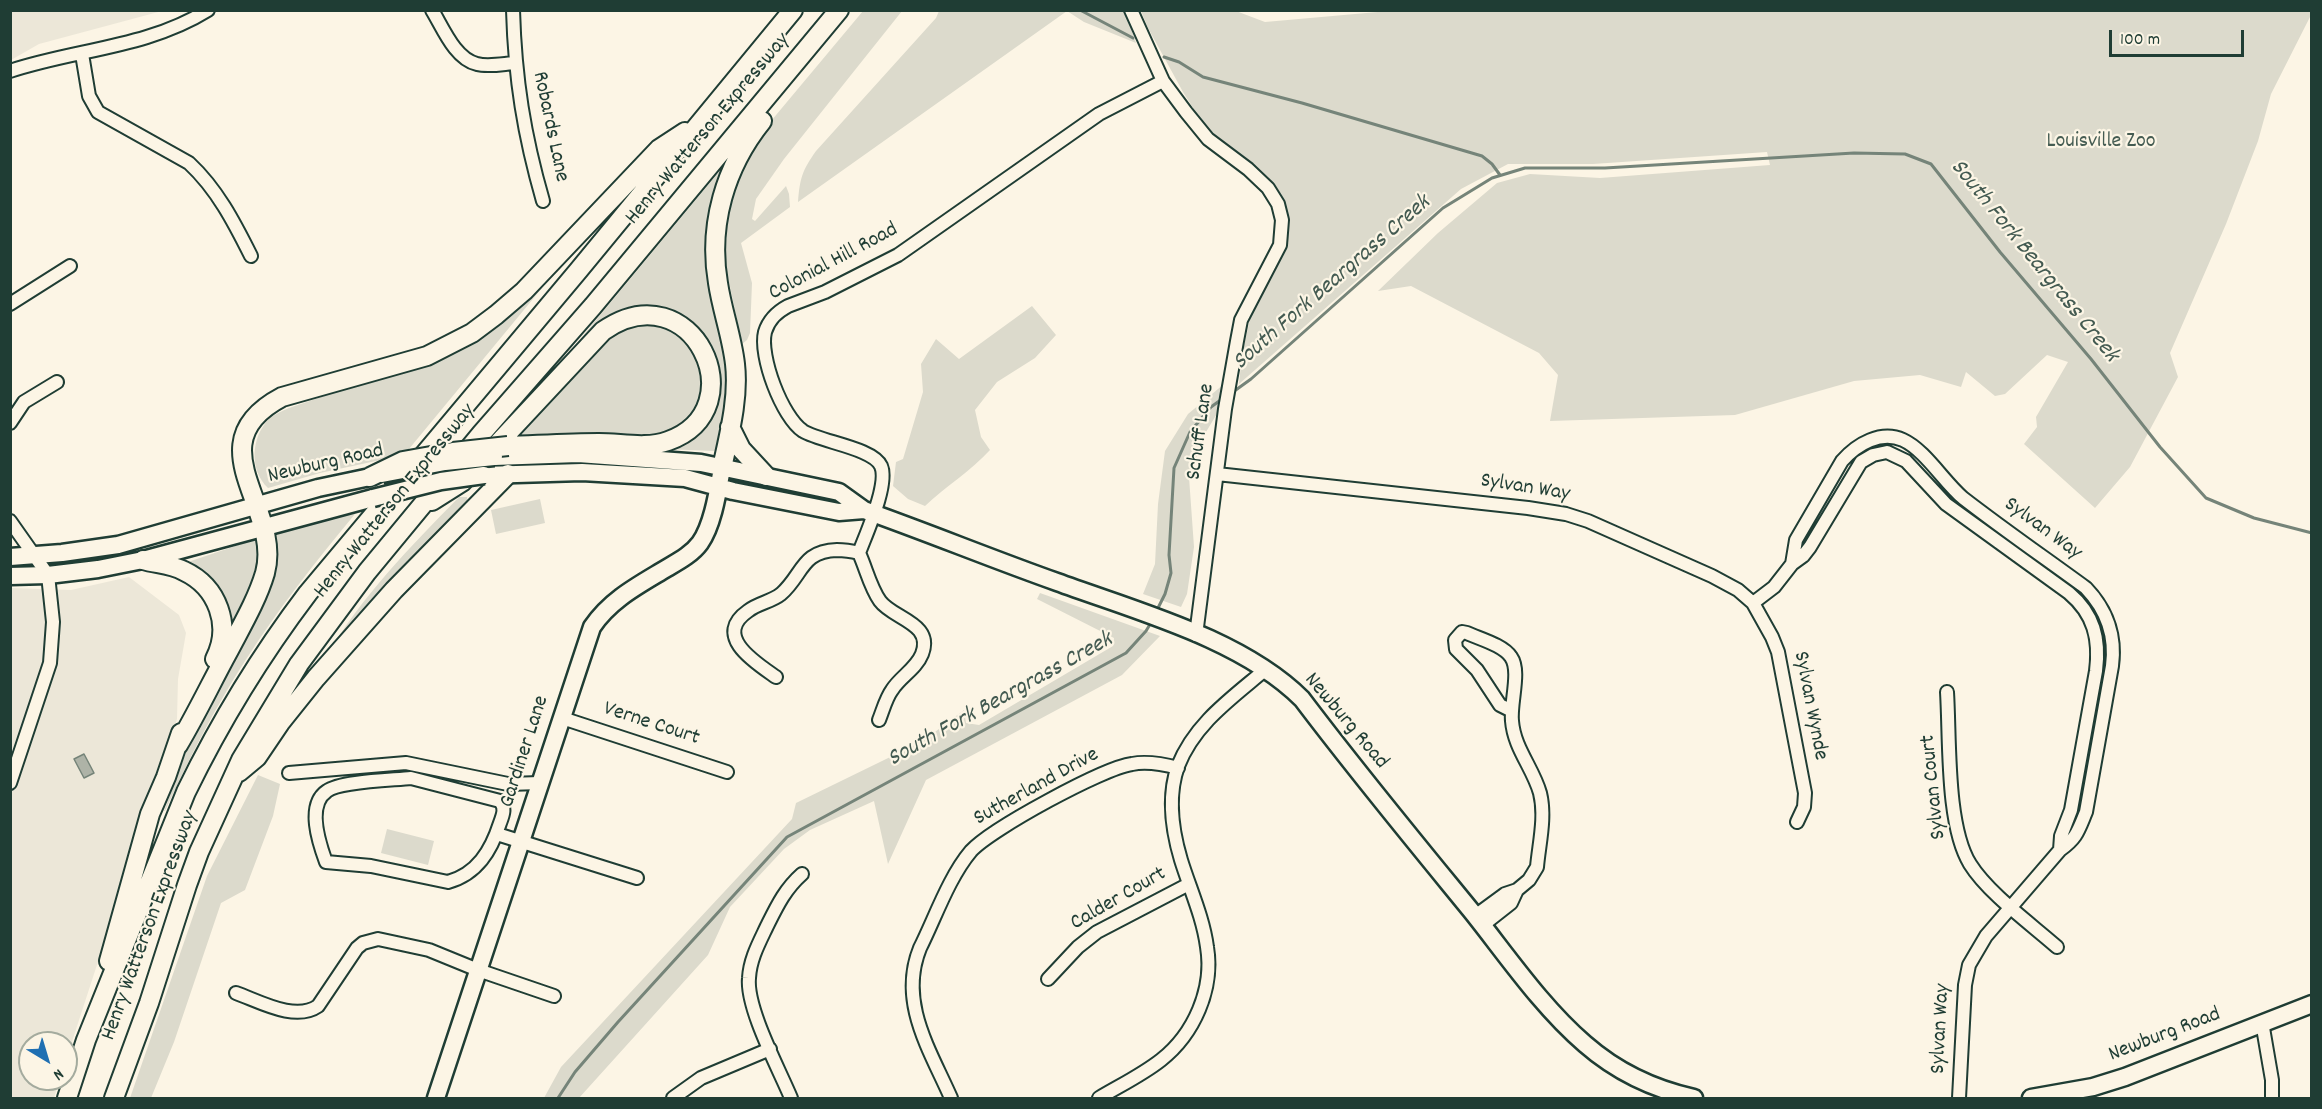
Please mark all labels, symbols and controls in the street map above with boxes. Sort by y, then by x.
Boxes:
scale bar [2112,18,2247,56]
text: 100 m [2120,28,2160,53]
street label: Henry Watterson Expressway [621,29,797,231]
street label: Robards Lane [524,69,574,185]
park label: Louisville Zoo [2046,130,2156,156]
water label: South Fork Beargrass Creek [1942,155,2124,369]
water label: South Fork Beargrass Creek [1228,190,1438,378]
street label: Colonial Hill Road [765,218,903,308]
street label: Schuff Lane [1182,382,1222,482]
street label: Henry Watterson Expressway [309,399,483,605]
street label: Newburg Road [266,439,386,491]
street label: Sylvan Way [1478,469,1572,509]
street label: Sylvan Way [1998,493,2086,567]
water label: South Fork Beargrass Creek [883,627,1119,775]
street label: Sylvan Wynde [1786,649,1832,763]
street label: Newburg Road [1297,668,1393,776]
street label: Gardiner Lane [496,693,556,811]
street label: Verne Court [599,697,703,753]
street label: Sylvan Court [1916,733,1954,841]
street label: Sutherland Drive [970,743,1104,833]
street label: Henry Watterson Expressway [97,808,205,1044]
street label: Calder Court [1066,862,1172,938]
street label: Sylvan Way [1926,983,1958,1075]
street label: Newburg Road [2105,1003,2225,1069]
north arrow [18,1031,78,1091]
text: N [48,1063,68,1085]

